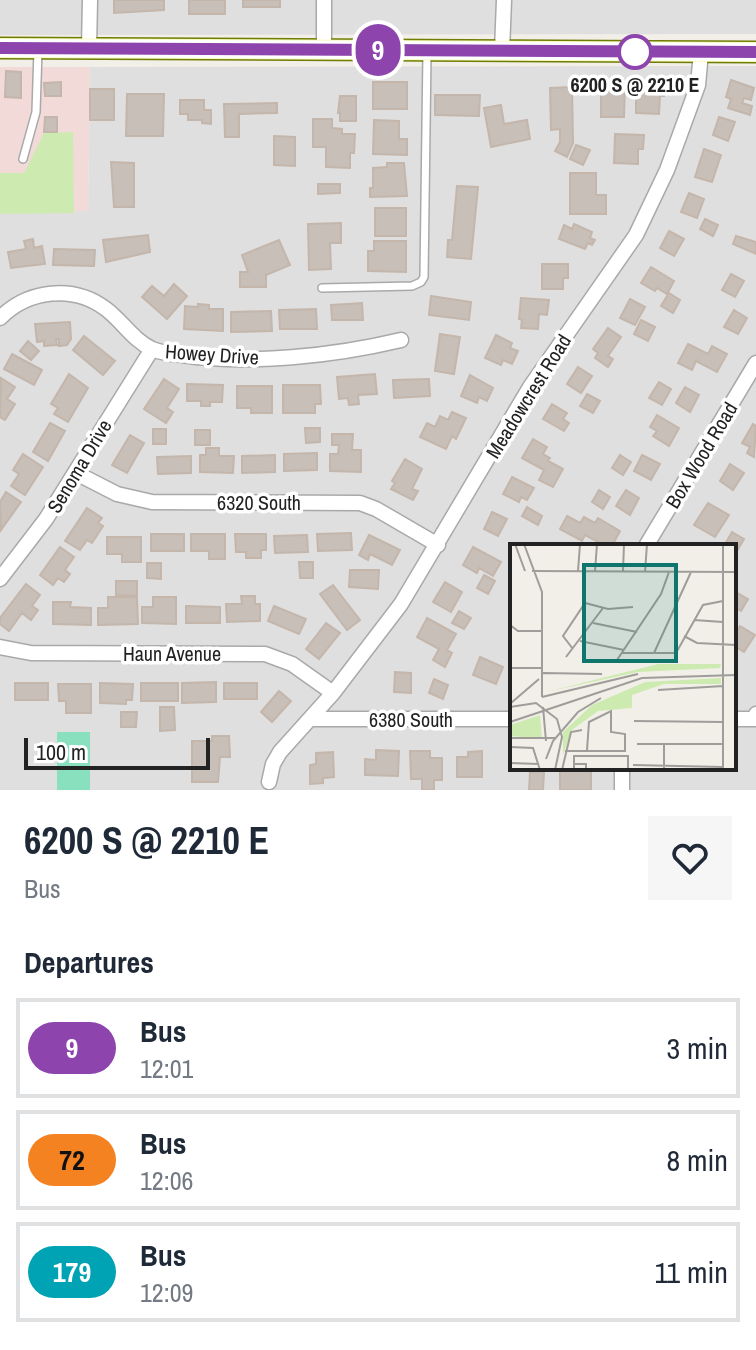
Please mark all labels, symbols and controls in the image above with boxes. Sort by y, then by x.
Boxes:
line badge: 9 [352,24,404,76]
text: 9 [372,31,384,69]
marker: 6200 S @ 2210 E [618,35,652,69]
place label: 6200 S @ 2210 E [570,71,700,98]
street label: Meadowcrest Road [479,329,577,463]
street label: Howey Drive [164,337,260,371]
street label: Box Wood Road [659,397,743,513]
street label: Senoma Drive [40,414,118,518]
street label: 6320 South [217,489,301,516]
inset map [510,544,736,770]
street label: Haun Avenue [123,640,221,667]
street label: 6380 South [369,706,453,733]
scale bar [24,734,210,770]
text: 100 m [36,737,86,767]
text: 6200 S @ 2210 E [24,815,269,866]
button: heart [648,816,732,900]
text: Bus [24,871,61,906]
text: Departures [24,942,154,982]
text: Bus [140,1011,186,1051]
text: 3 min [666,1028,728,1068]
text: 9 [66,1029,78,1067]
text: 12:01 [140,1051,193,1086]
text: Bus [140,1123,186,1163]
text: 8 min [666,1140,728,1180]
text: 72 [59,1141,85,1179]
text: 12:06 [140,1163,193,1198]
text: Bus [140,1235,186,1275]
text: 11 min [655,1252,728,1292]
text: 179 [53,1253,91,1291]
text: 12:09 [140,1275,193,1310]

